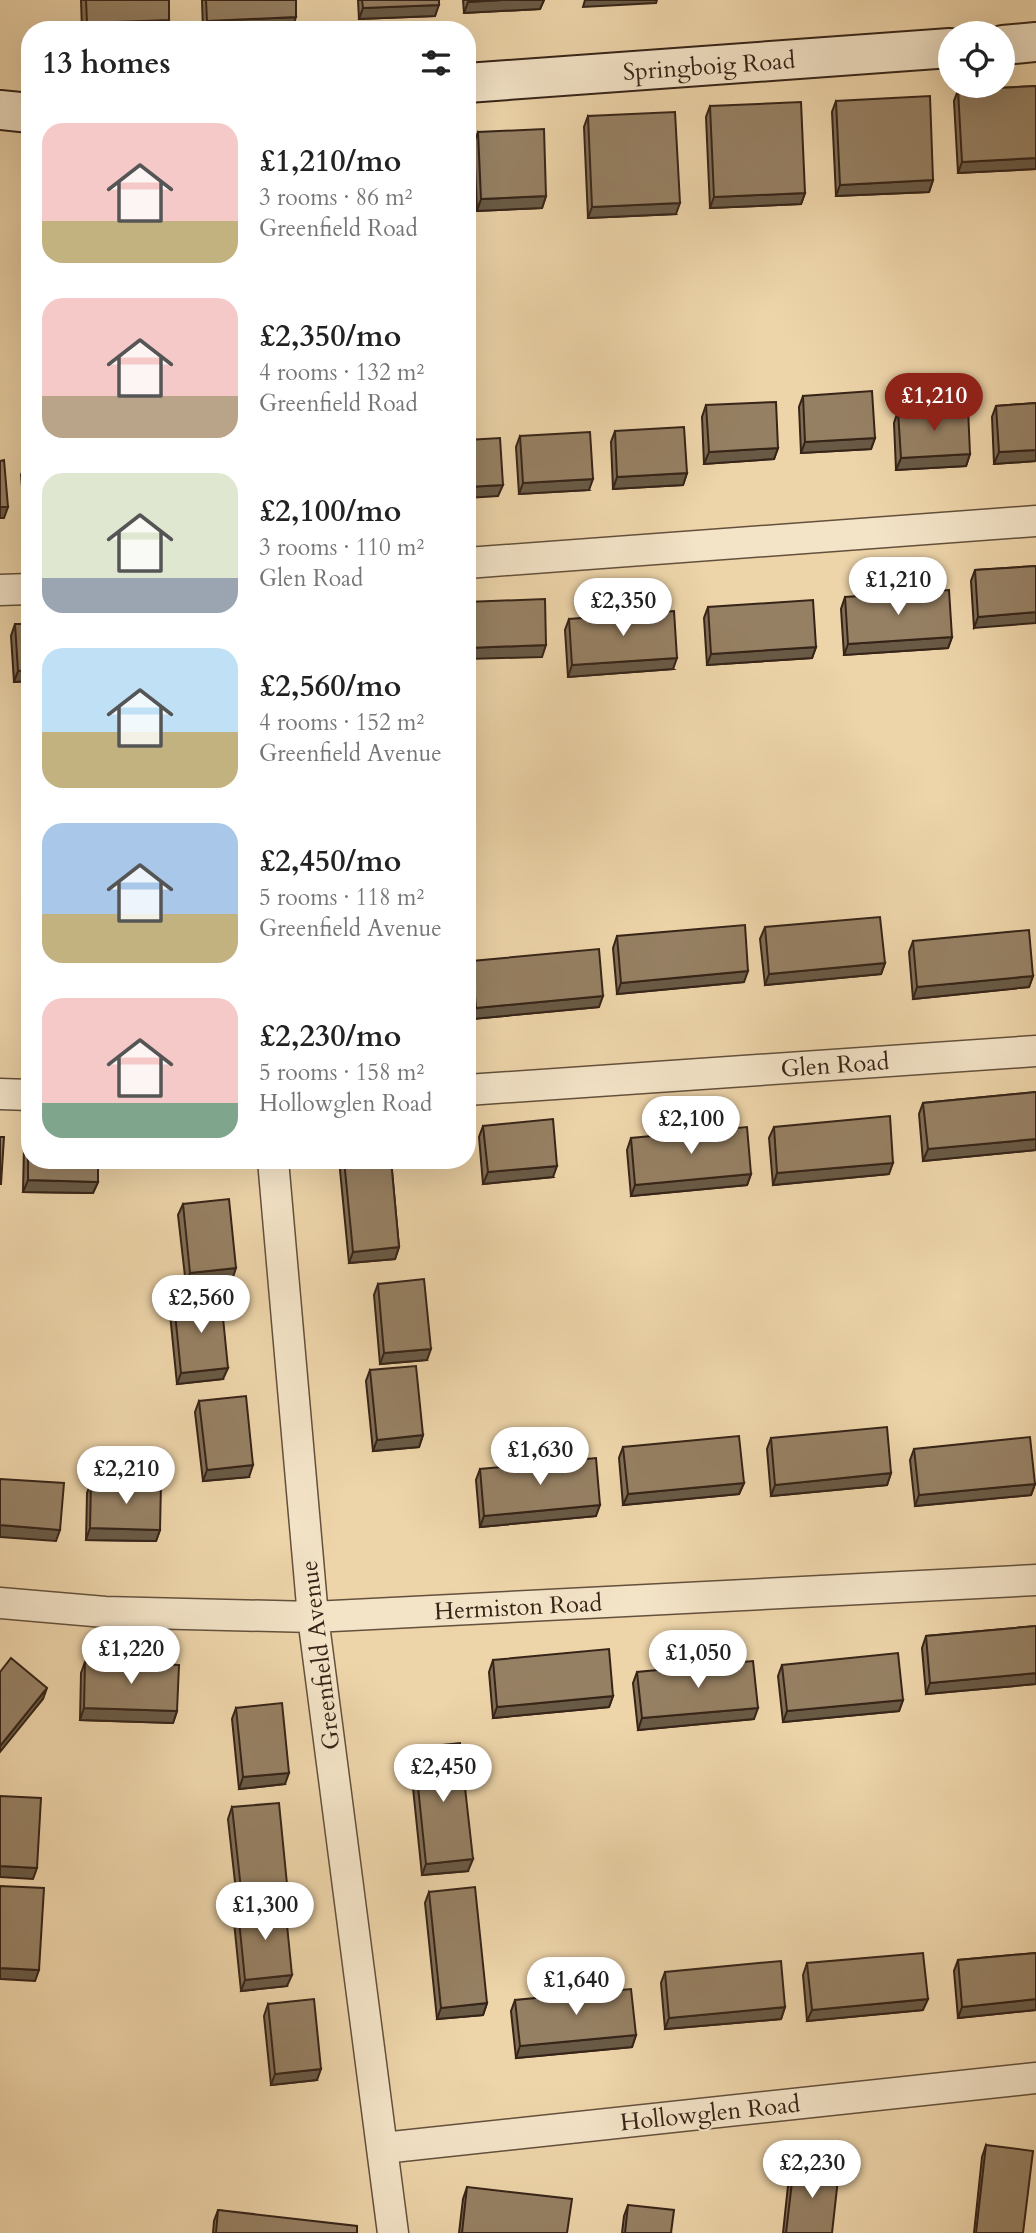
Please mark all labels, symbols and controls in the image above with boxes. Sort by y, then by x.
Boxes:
map controls [938,21,1015,98]
button: locate [938,21,1015,98]
text: 13 homes [42,43,171,84]
icon: filters [417,44,455,82]
street label: Springboig Road [622,44,797,89]
text: £1,210/mo [259,141,401,182]
icon: home [98,151,182,235]
text: 3 rooms · 86 m² [259,182,412,213]
text: Greenfield Road [259,213,418,244]
text: £2,350/mo [259,316,401,357]
icon: home [98,326,182,410]
text: 4 rooms · 132 m² [259,357,424,388]
pin: £1,210 [877,374,991,433]
text: £1,210 [901,380,967,411]
text: Greenfield Road [259,388,418,419]
text: £2,100/mo [259,491,401,532]
icon: home [98,501,182,585]
text: 3 rooms · 110 m² [259,532,424,563]
pin: £1,210 [841,558,955,617]
text: Glen Road [259,563,363,594]
text: £1,210 [865,564,931,595]
pin: £2,350 [566,578,680,638]
text: £2,350 [590,585,656,616]
text: £2,560/mo [259,666,401,707]
icon: home [98,676,182,760]
text: 4 rooms · 152 m² [259,707,424,738]
text: Greenfield Avenue [259,738,442,769]
text: £2,450/mo [259,841,401,882]
icon: home [98,851,182,935]
text: 5 rooms · 118 m² [259,882,424,913]
text: Greenfield Avenue [259,913,442,944]
text: £2,230/mo [259,1016,401,1057]
icon: home [98,1026,182,1110]
street label: Glen Road [780,1045,891,1086]
text: 5 rooms · 158 m² [259,1057,424,1088]
text: Hollowglen Road [259,1088,432,1119]
pin: £2,100 [634,1096,748,1156]
text: £2,100 [658,1103,724,1134]
pin: £2,560 [144,1276,258,1335]
text: £2,560 [168,1282,234,1313]
pin: £1,630 [483,1428,597,1487]
text: £1,630 [507,1434,573,1465]
pin: £2,210 [69,1446,183,1506]
text: £2,210 [93,1453,159,1484]
street label: Greenfield Avenue [292,1558,348,1752]
street label: Hermiston Road [433,1587,603,1628]
pin: £1,220 [74,1626,188,1686]
pin: £1,050 [641,1630,755,1690]
text: £1,220 [98,1633,164,1664]
text: £1,050 [665,1637,731,1668]
pin: £2,450 [386,1744,500,1804]
text: £2,450 [410,1751,476,1782]
pin: £1,300 [208,1882,322,1942]
text: £1,300 [232,1889,298,1920]
pin: £1,640 [519,1958,633,2017]
text: £1,640 [543,1964,609,1995]
street label: Hollowglen Road [618,2088,802,2139]
pin: £2,230 [755,2140,869,2200]
text: £2,230 [779,2147,845,2178]

